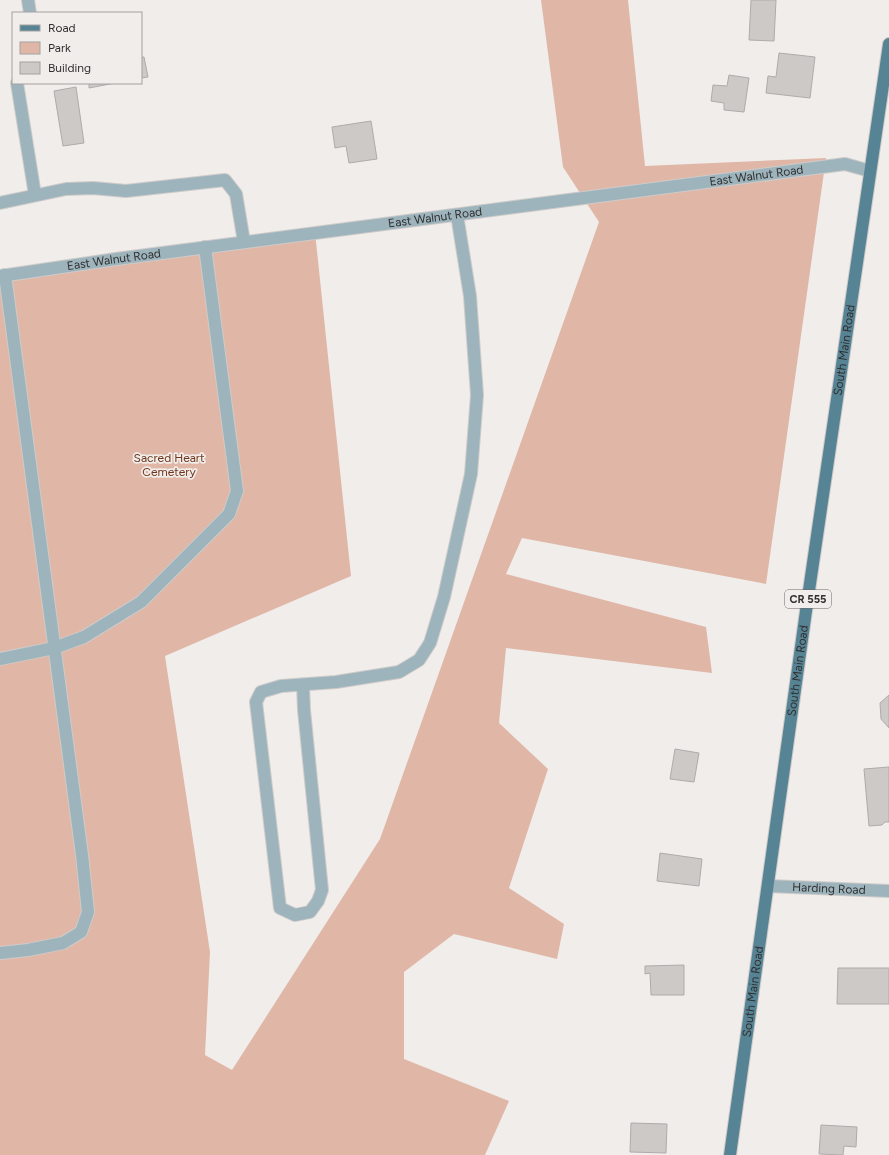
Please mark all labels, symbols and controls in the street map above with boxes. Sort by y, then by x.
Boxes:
legend [12,12,142,84]
text: Road [48,21,76,35]
text: Park [48,41,71,55]
text: Building [48,61,91,75]
street label: East Walnut Road [708,162,804,189]
street label: East Walnut Road [387,204,483,230]
street label: East Walnut Road [66,246,162,273]
street label: South Main Road [831,304,858,396]
park label: Sacred Heart Cemetery [134,451,205,479]
road number: CR 555 [785,590,831,608]
street label: South Main Road [784,624,811,717]
street label: Harding Road [792,880,866,897]
street label: South Main Road [740,945,766,1038]

